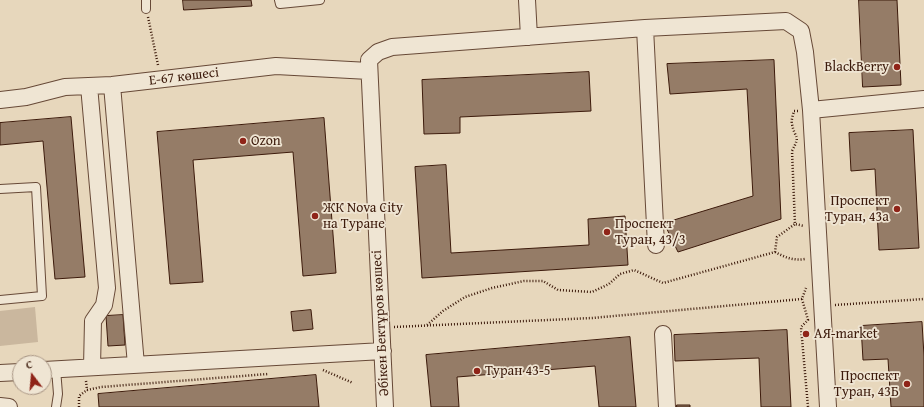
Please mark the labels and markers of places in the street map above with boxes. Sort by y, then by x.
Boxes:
place label: BlackBerry [824,59,889,75]
marker: BlackBerry [892,62,902,72]
place label: Ozon [251,133,281,149]
marker: Ozon [238,136,248,146]
place label: Проспект Туран, 43а [825,193,889,226]
place label: ЖК Nova City на Туране [323,200,403,232]
marker: Проспект Туран, 43а [892,204,902,214]
marker: ЖК Nova City на Туране [310,211,320,221]
place label: Проспект Туран, 43/3 [615,216,686,248]
marker: Проспект Туран, 43/3 [602,227,612,237]
place label: АЯ-market [814,326,878,342]
marker: АЯ-market [801,329,811,339]
place label: Туран 43-5 [485,363,550,379]
marker: Туран 43-5 [472,366,482,376]
place label: Проспект Туран, 43Б [834,368,899,400]
marker: Проспект Туран, 43Б [902,379,912,389]

